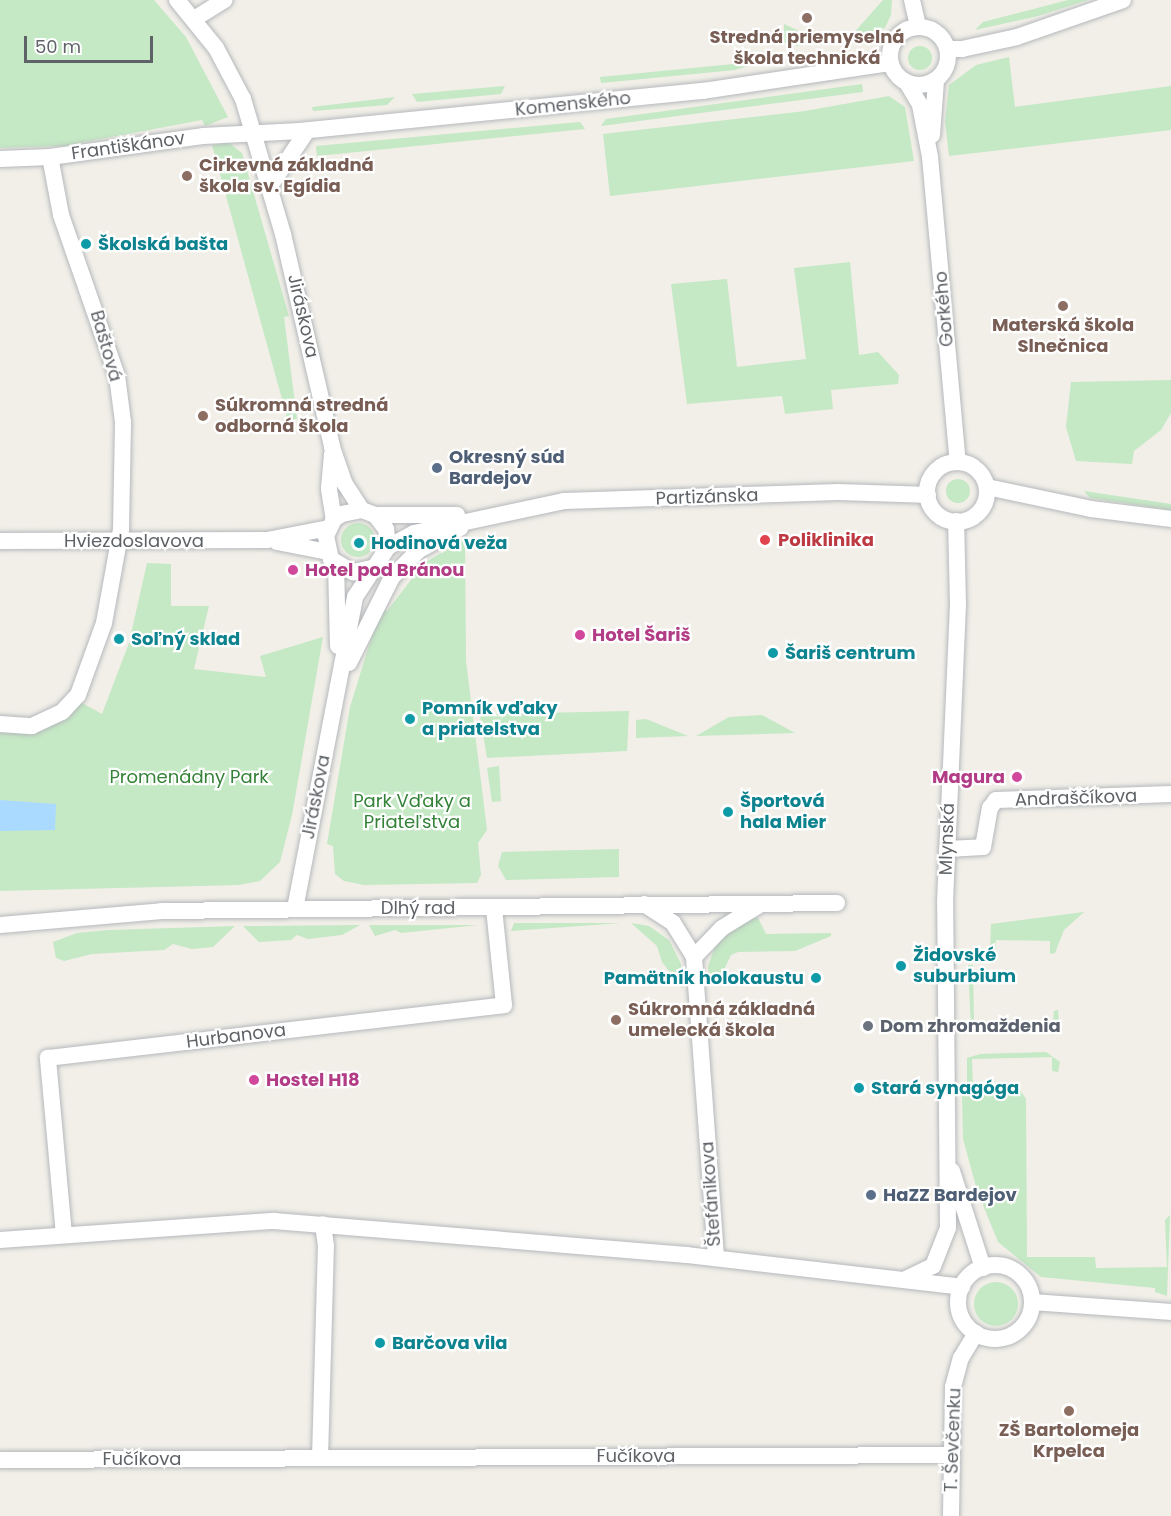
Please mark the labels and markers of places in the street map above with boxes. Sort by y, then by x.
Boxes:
marker: Stredná priemyselná škola technická [800,11,814,25]
place label: Stredná priemyselná škola technická [709,27,905,70]
place label: Cirkevná základná škola sv. Egídia [199,155,374,198]
marker: Cirkevná základná škola sv. Egídia [180,169,194,183]
place label: Školská bašta [98,233,228,255]
marker: Školská bašta [79,237,93,251]
marker: Materská škola Slnečnica [1056,299,1070,313]
place label: Materská škola Slnečnica [992,315,1134,358]
place label: Súkromná stredná odborná škola [215,395,388,438]
marker: Súkromná stredná odborná škola [196,409,210,423]
place label: Okresný súd Bardejov [449,447,565,490]
marker: Okresný súd Bardejov [430,461,444,475]
place label: Poliklinika [778,529,874,551]
marker: Poliklinika [756,531,774,549]
place label: Hodinová veža [371,532,508,554]
marker: Hodinová veža [352,536,366,550]
place label: Hotel pod Bránou [305,559,464,581]
marker: Hotel pod Bránou [286,563,300,577]
place label: Hotel Šariš [592,624,690,646]
place label: Soľný sklad [131,628,240,650]
marker: Hotel Šariš [573,628,587,642]
marker: Soľný sklad [112,632,126,646]
place label: Šariš centrum [785,642,915,664]
marker: Šariš centrum [766,646,780,660]
place label: Pomník vďaky a priatelstva [422,698,558,740]
marker: Pomník vďaky a priatelstva [403,712,417,726]
place label: Magura [932,766,1005,788]
marker: Magura [1010,770,1024,784]
place label: Športová hala Mier [740,791,826,834]
marker: Športová hala Mier [721,805,735,819]
place label: Židovské suburbium [913,945,1016,988]
marker: Židovské suburbium [894,959,908,973]
place label: Pamätník holokaustu [604,967,804,989]
marker: Pamätník holokaustu [809,971,823,985]
place label: Súkromná základná umelecká škola [628,999,815,1042]
marker: Súkromná základná umelecká škola [609,1013,623,1027]
place label: Dom zhromaždenia [880,1015,1061,1037]
marker: Dom zhromaždenia [861,1019,875,1033]
place label: Hostel H18 [266,1069,360,1091]
marker: Hostel H18 [247,1073,261,1087]
place label: Stará synagóga [871,1077,1019,1099]
marker: Stará synagóga [852,1081,866,1095]
place label: HaZZ Bardejov [883,1184,1017,1206]
marker: HaZZ Bardejov [864,1188,878,1202]
place label: Barčova vila [392,1332,508,1354]
marker: Barčova vila [373,1336,387,1350]
marker: ZŠ Bartolomeja Krpelca [1062,1404,1076,1418]
place label: ZŠ Bartolomeja Krpelca [999,1420,1139,1462]

